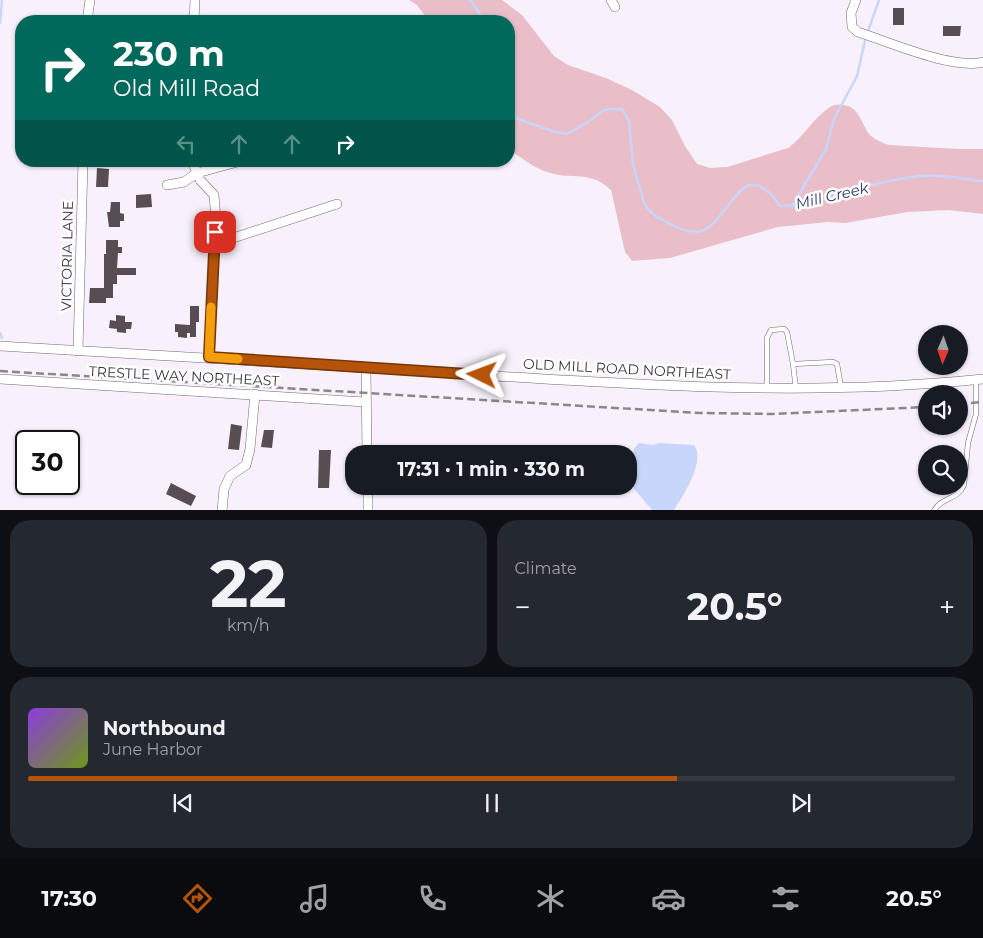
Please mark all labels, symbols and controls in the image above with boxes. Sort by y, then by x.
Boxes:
text: 230 m [113,32,225,75]
icon: right [30,35,95,100]
text: Old Mill Road [113,75,260,102]
icon: left [172,130,200,158]
icon: ahead [225,130,253,158]
icon: ahead [278,130,306,158]
icon: right [331,130,359,158]
water label: Mill Creek [794,178,871,213]
street label: VICTORIA LANE [57,201,77,311]
pin [194,211,236,253]
icon: arrive [201,218,229,246]
north arrow [918,325,968,375]
map controls [918,325,968,495]
position arrow [455,348,507,400]
street label: OLD MILL ROAD NORTHEAST [522,355,732,383]
street label: TRESTLE WAY NORTHEAST [88,362,280,390]
button: sound [918,385,968,435]
speed limit sign: 30 [15,430,80,495]
button: search [918,445,968,495]
text: 17:31 · 1 min · 330 m [397,458,585,481]
text: 22 [210,544,287,623]
text: Climate [515,559,577,578]
text: 20.5° [687,583,783,630]
text: − [515,590,531,624]
text: + [939,590,955,624]
text: km/h [227,616,270,635]
text: Northbound [103,717,226,740]
text: June Harbor [103,740,202,759]
icon: previous [169,789,197,817]
icon: pause [478,789,506,817]
icon: next [787,789,815,817]
icon: directions [180,881,215,916]
icon: music [297,881,332,916]
icon: phone [415,881,450,916]
icon: climate [533,881,568,916]
icon: car [651,881,686,916]
icon: filters [768,881,803,916]
text: 17:30 [41,885,97,912]
text: 20.5° [886,885,942,912]

